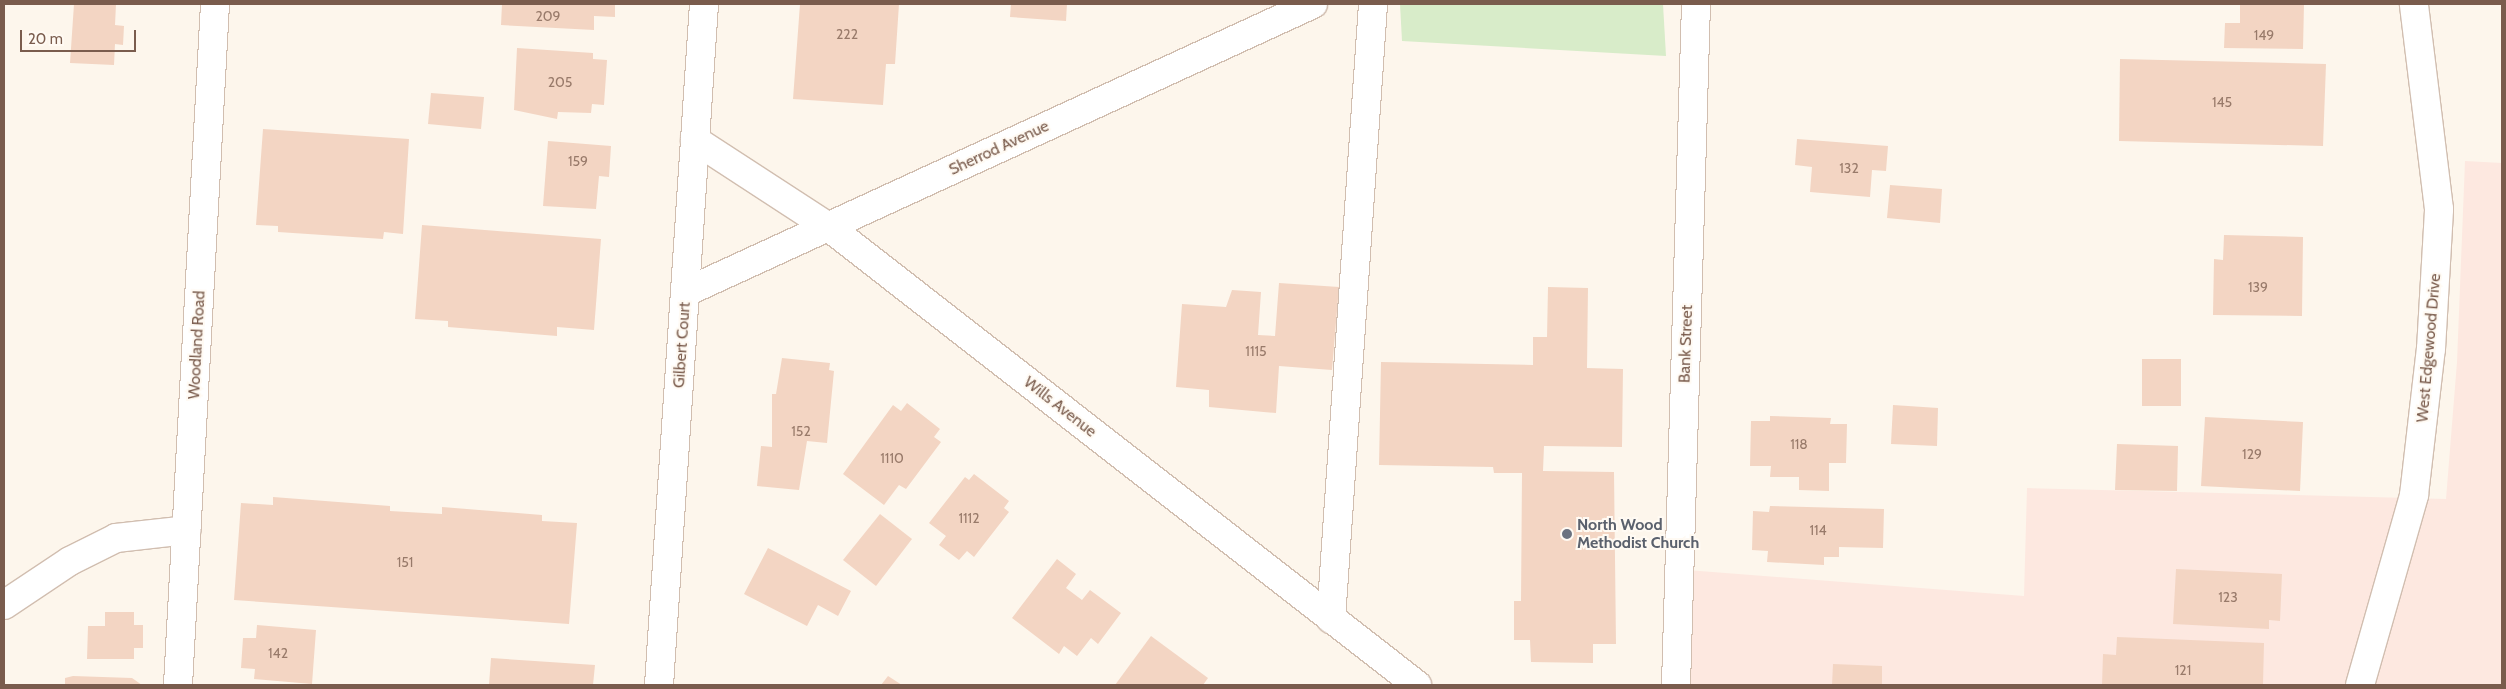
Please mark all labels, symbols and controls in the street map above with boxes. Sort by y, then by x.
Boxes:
house number: 209 [535,8,561,24]
scale bar [22,20,139,52]
house number: 222 [836,26,858,42]
house number: 149 [2254,27,2274,43]
text: 20 m [28,30,63,48]
house number: 205 [548,74,572,90]
house number: 145 [2212,94,2232,110]
street label: Sherrod Avenue [946,116,1052,180]
house number: 159 [568,153,588,169]
house number: 132 [1839,160,1859,176]
street label: West Edgewood Drive [2413,273,2445,423]
house number: 139 [2248,279,2268,295]
street label: Woodland Road [185,290,209,400]
street label: Gilbert Court [669,301,695,389]
street label: Bank Street [1675,305,1697,383]
house number: 1115 [1245,343,1267,359]
street label: Wills Avenue [1020,373,1100,441]
house number: 152 [791,423,811,439]
house number: 118 [1790,436,1808,452]
house number: 129 [2242,446,2262,462]
house number: 1110 [880,450,904,466]
house number: 1112 [958,510,980,526]
place label: North Wood Methodist Church [1577,515,1699,553]
house number: 114 [1809,522,1827,538]
marker: North Wood Methodist Church [1561,528,1573,540]
house number: 151 [397,554,413,570]
house number: 123 [2218,589,2238,605]
house number: 142 [268,645,288,661]
house number: 121 [2175,662,2191,678]

